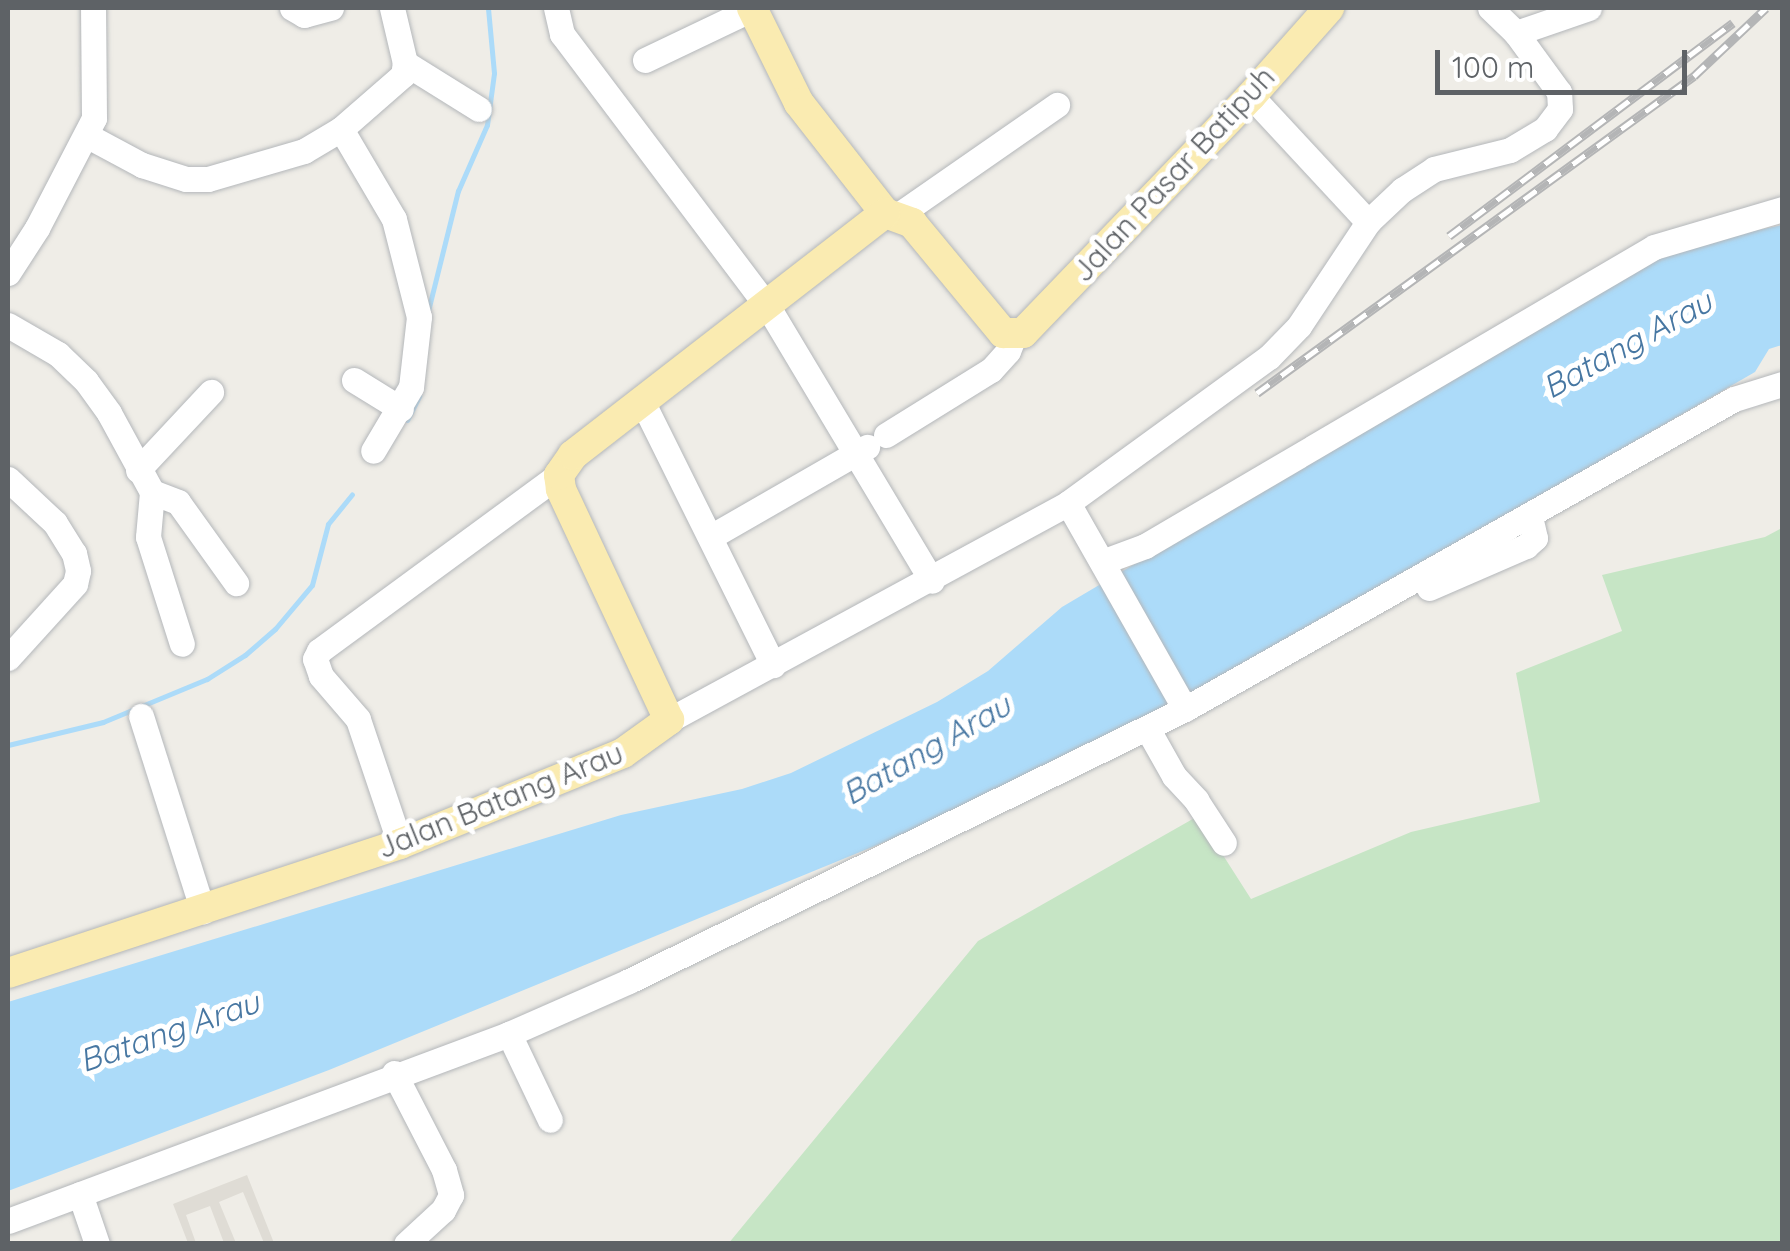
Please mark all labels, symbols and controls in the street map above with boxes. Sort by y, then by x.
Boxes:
scale bar [1440,30,1692,92]
text: 100 m [1452,48,1534,86]
street label: Jalan Pasar Batipuh [1064,59,1282,289]
water label: Batang Arau [1536,282,1718,406]
water label: Batang Arau [835,685,1017,813]
street label: Jalan Batang Arau [372,734,628,866]
water label: Batang Arau [74,982,264,1080]

